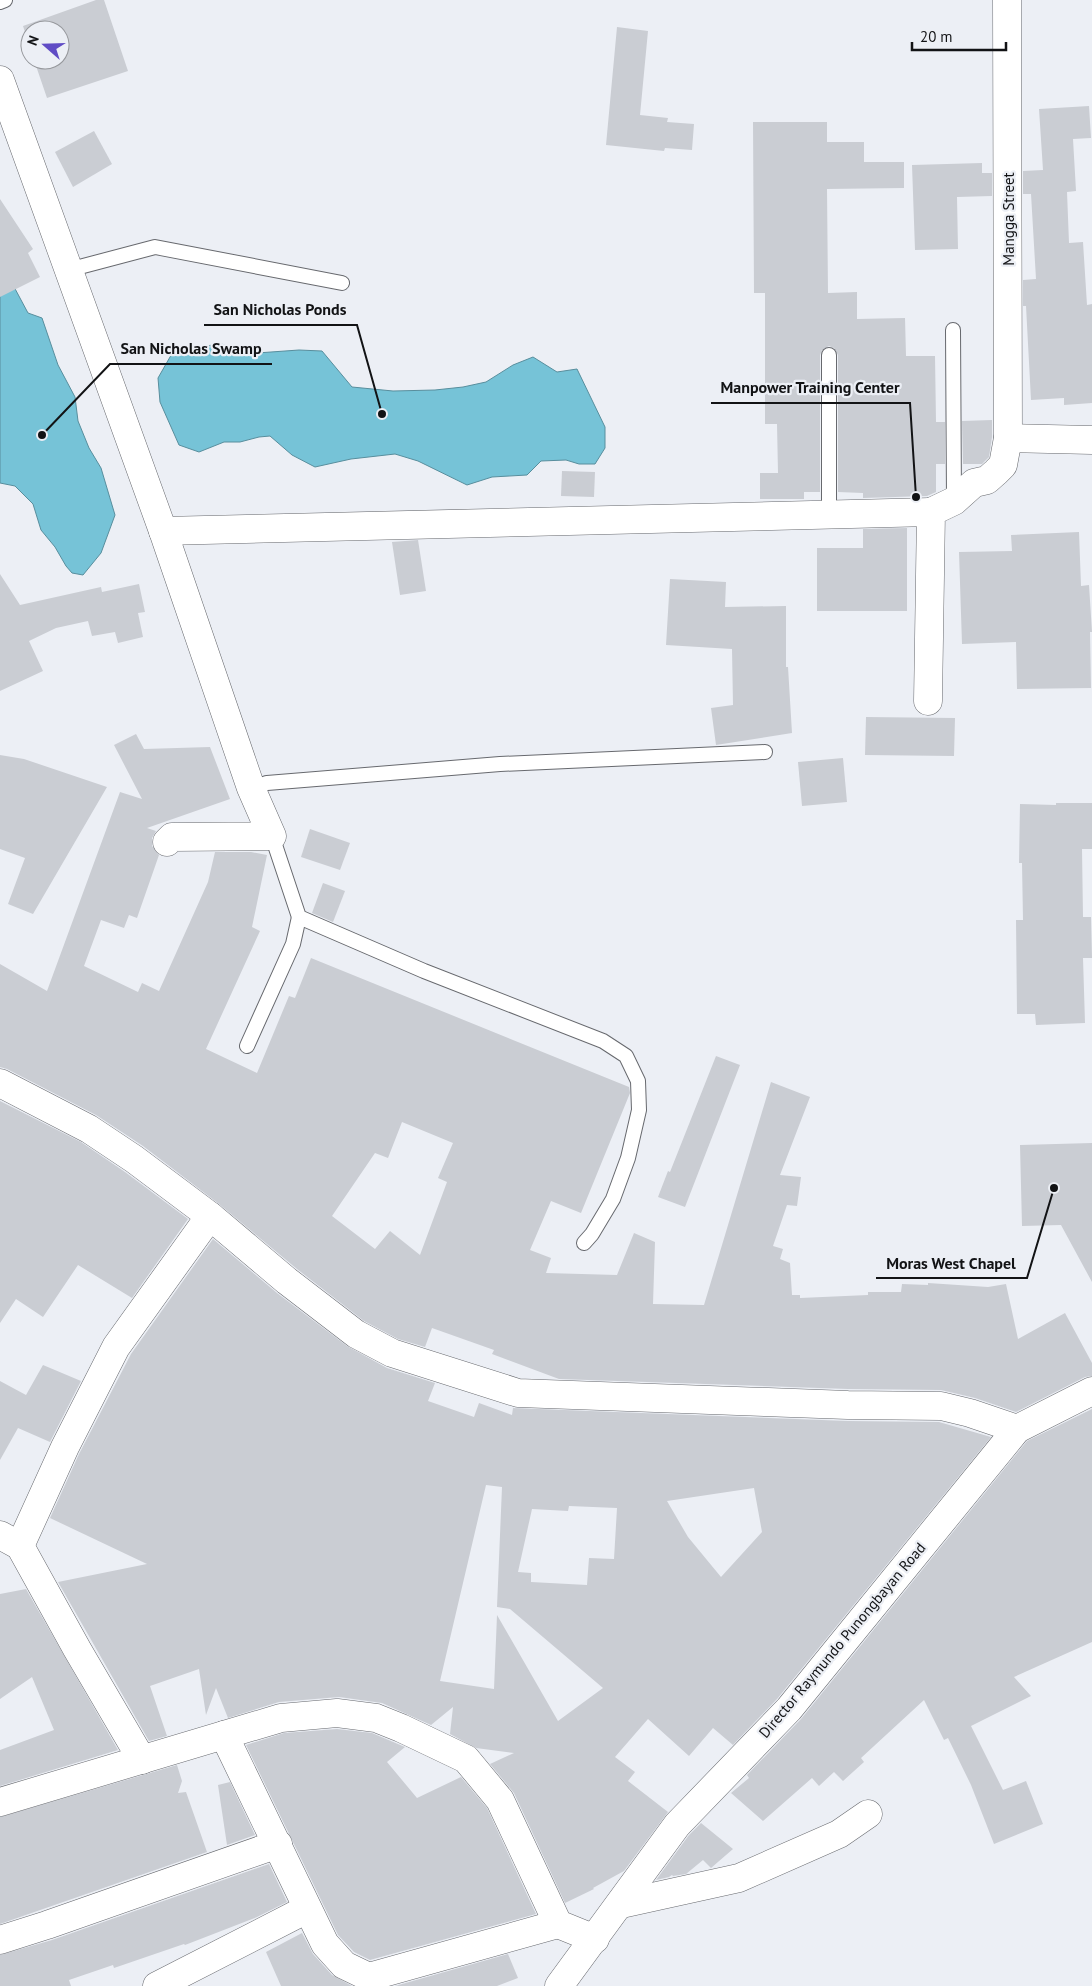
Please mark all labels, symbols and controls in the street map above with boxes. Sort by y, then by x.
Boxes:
north arrow [20,20,70,70]
scale bar [912,20,1006,52]
text: 20 m [920,27,953,46]
text: N [23,33,43,48]
street label: Mangga Street [999,172,1018,266]
callout: San Nicholas Ponds [204,294,357,325]
text: San Nicholas Ponds [214,299,347,319]
callout: San Nicholas Swamp [110,333,272,364]
text: San Nicholas Swamp [120,338,262,358]
callout: Manpower Training Center [711,372,910,403]
text: Manpower Training Center [720,377,900,397]
callout: Moras West Chapel [876,1247,1027,1278]
text: Moras West Chapel [886,1253,1016,1273]
street label: Director Raymundo Punongbayan Road [755,1538,929,1742]

